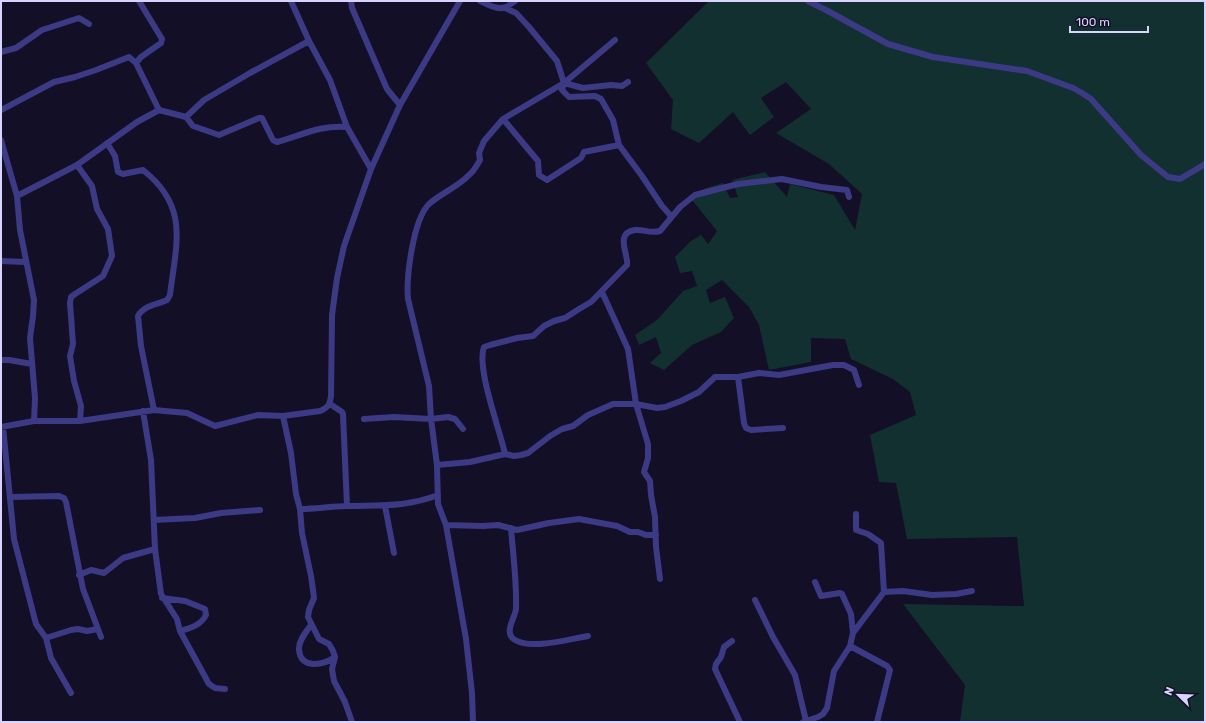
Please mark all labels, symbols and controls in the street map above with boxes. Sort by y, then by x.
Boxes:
scale bar [1070,8,1148,34]
text: 100 m [1076,15,1110,29]
north arrow [1158,675,1198,715]
text: N [1162,685,1177,697]

